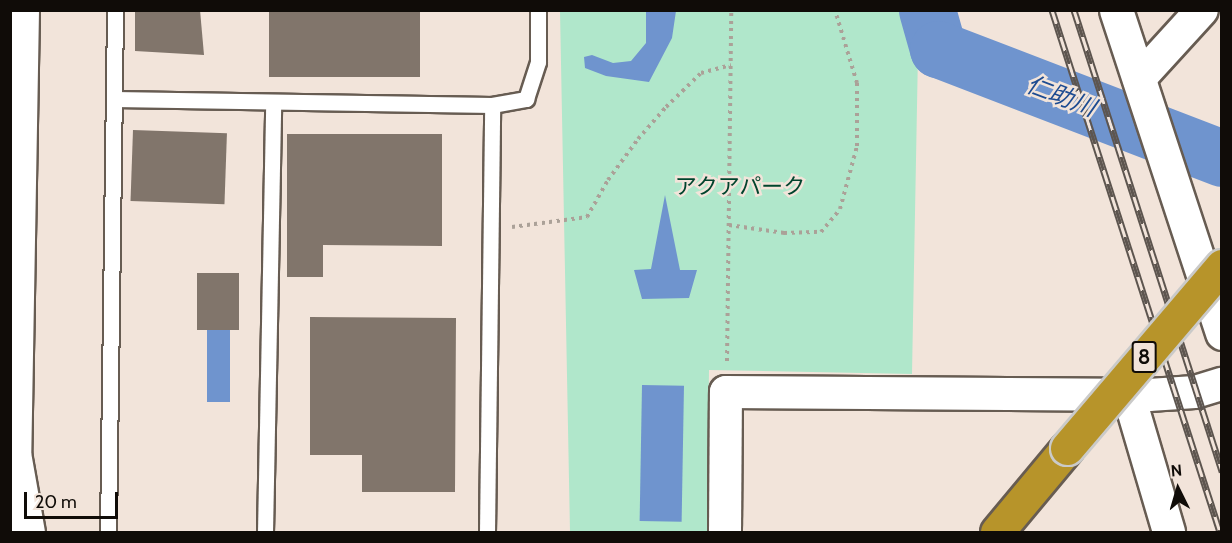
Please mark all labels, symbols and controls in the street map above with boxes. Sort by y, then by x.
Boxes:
water label: 仁助川 [1022,70,1100,122]
park label: アクアパーク [674,174,806,200]
road number: 8 [1130,339,1158,375]
north arrow [1148,459,1208,519]
text: N [1170,461,1183,481]
scale bar [27,480,122,518]
text: 20 m [35,491,77,513]

